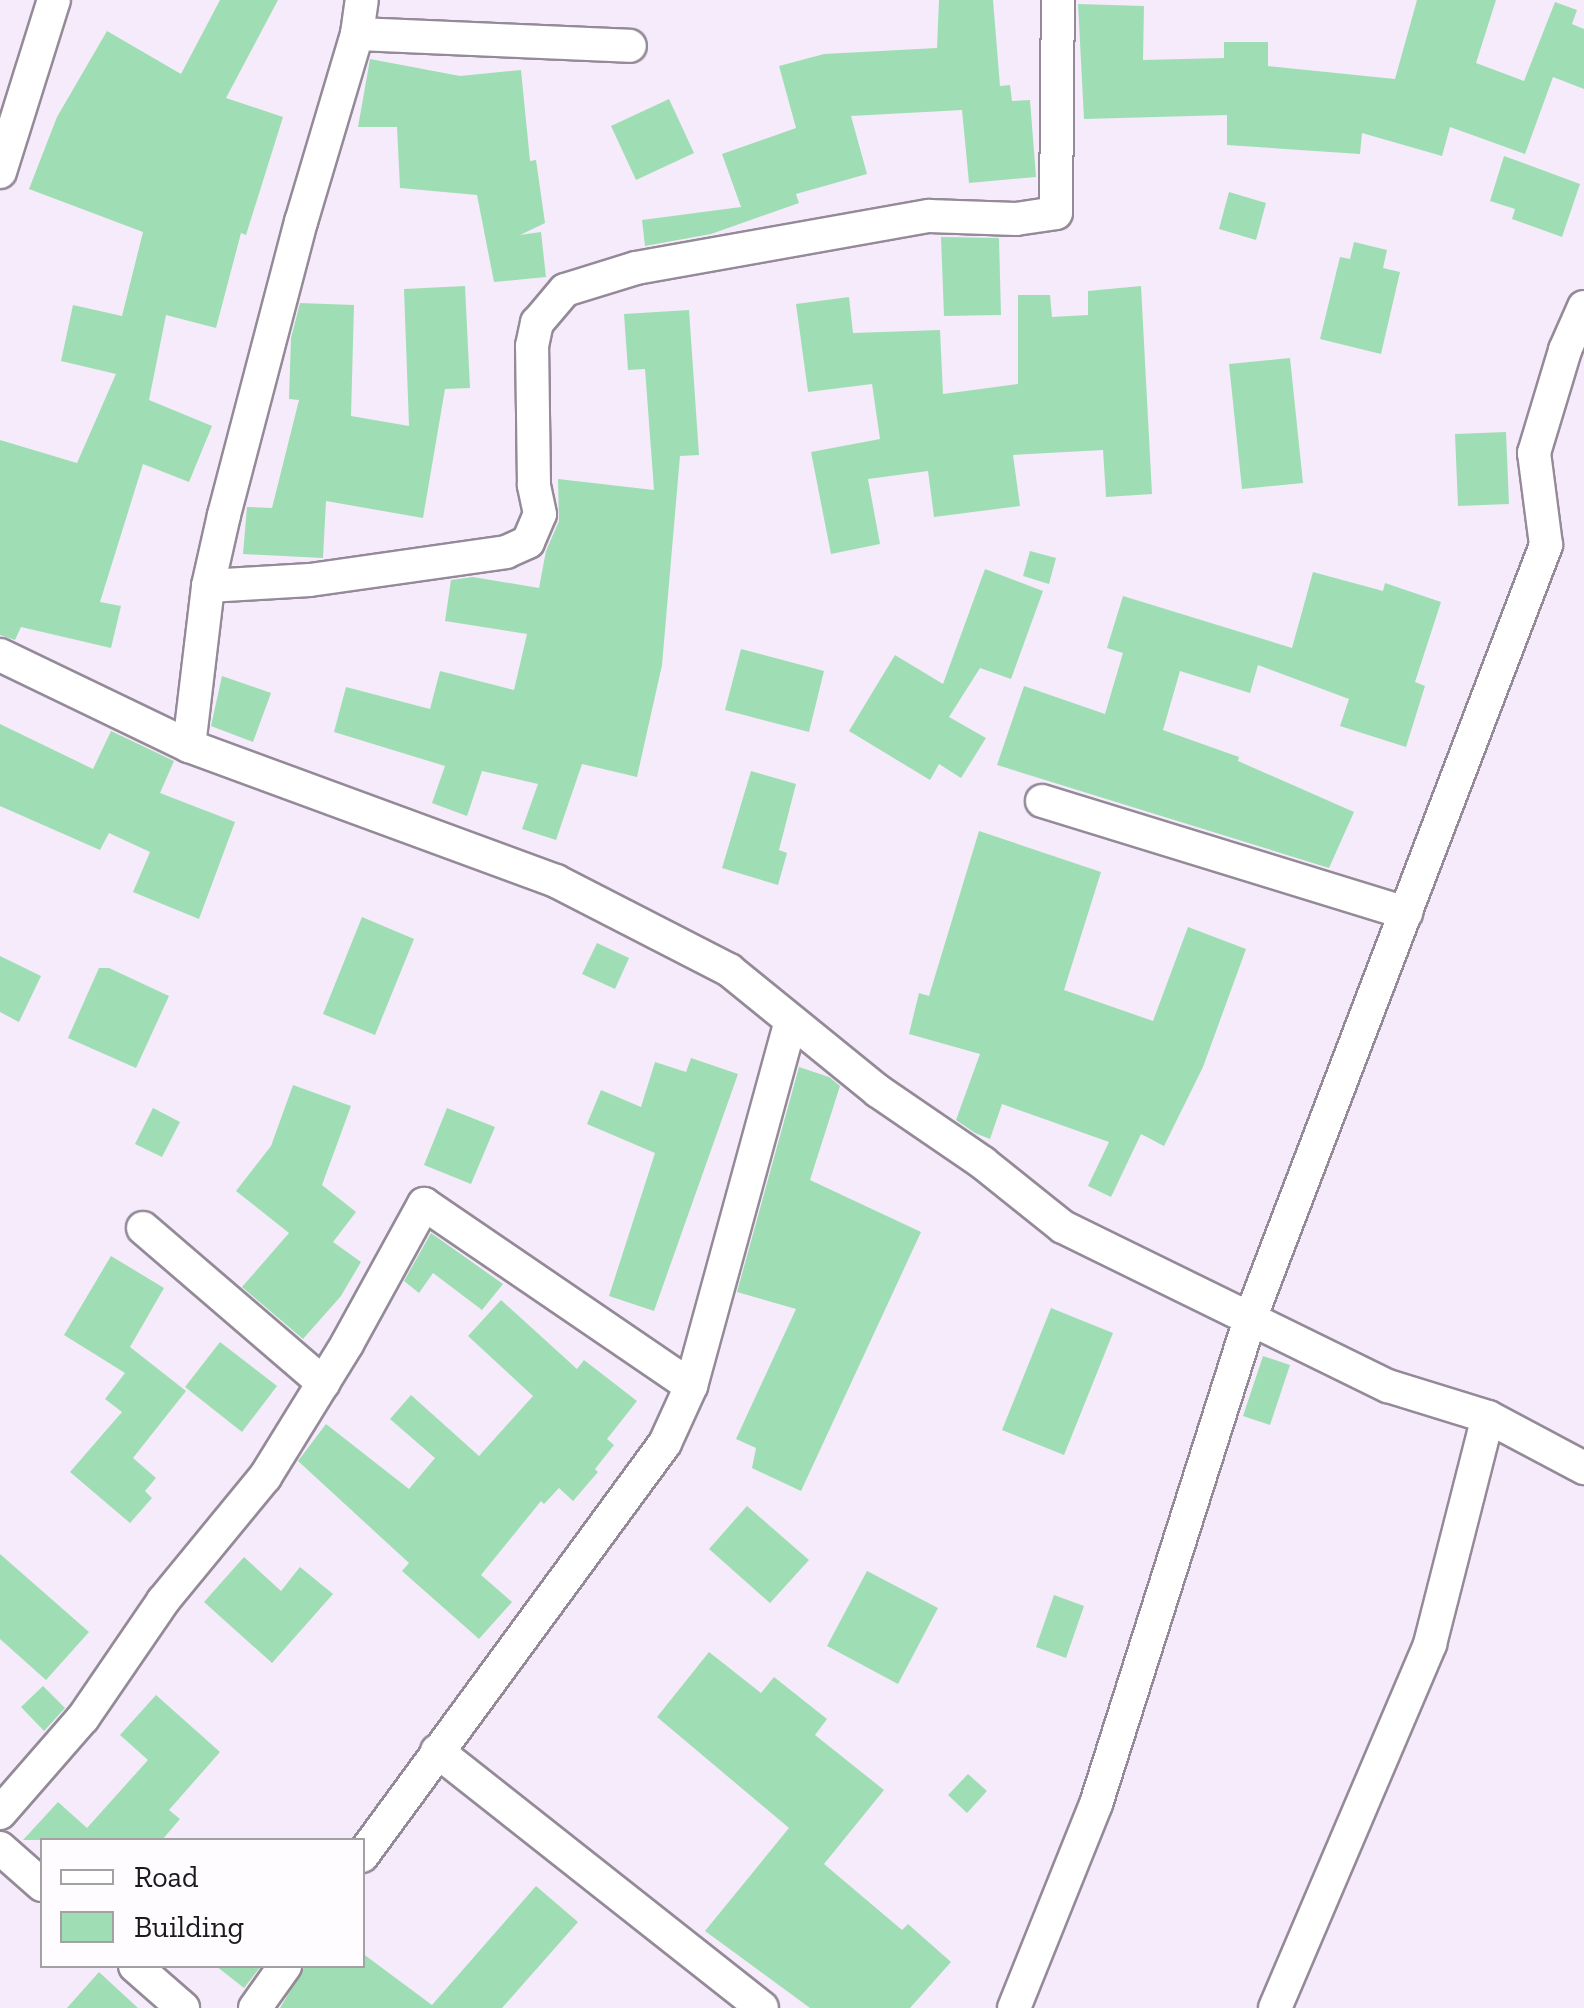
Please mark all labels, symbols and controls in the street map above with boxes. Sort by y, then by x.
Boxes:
legend [40,1838,365,1968]
text: Road [134,1859,199,1895]
text: Building [134,1909,244,1945]

